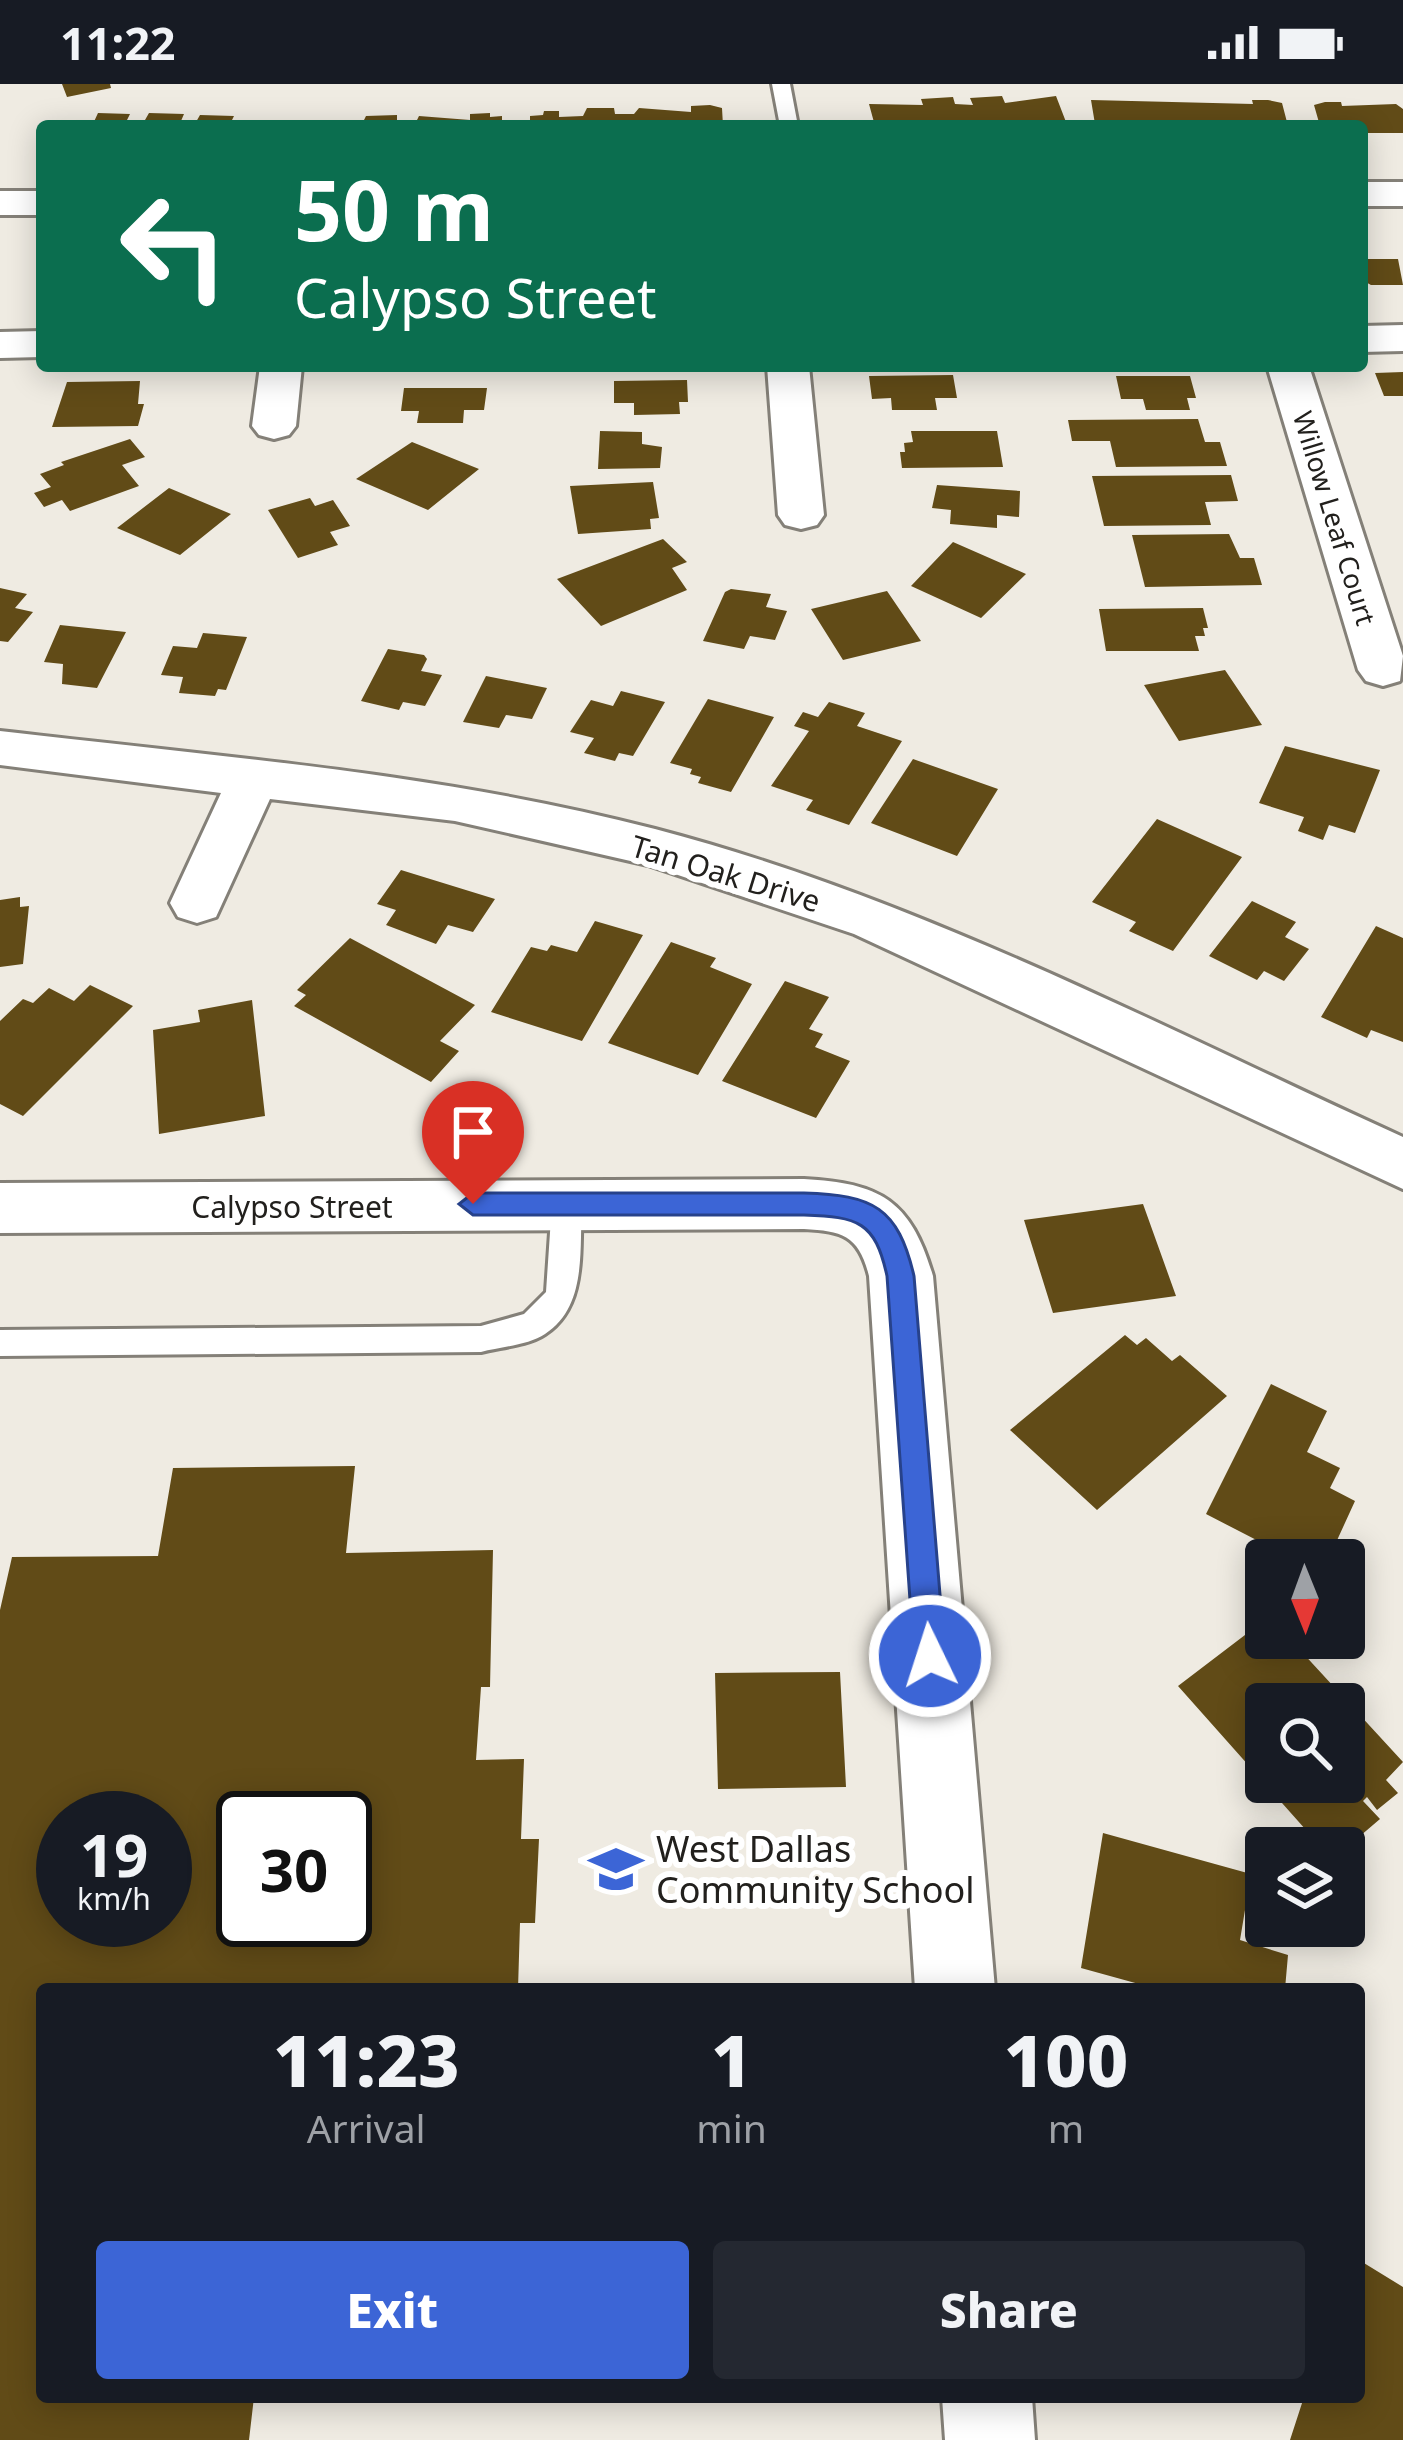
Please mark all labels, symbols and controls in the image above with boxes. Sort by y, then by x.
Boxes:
text: 11:22 [60,12,176,73]
text: 50 m [294,151,494,266]
icon: left [96,168,252,324]
text: Calypso Street [294,260,656,334]
street label: Willow Leaf Court [1285,407,1385,630]
street label: Tan Oak Drive [626,825,826,921]
pin [422,1081,524,1204]
icon: arrive [440,1099,506,1165]
street label: Calypso Street [191,1186,393,1227]
north arrow [1245,1539,1365,1659]
map controls [1245,1539,1365,1947]
position arrow [867,1593,993,1719]
button: search [1245,1683,1365,1803]
speed limit sign: 30 [216,1791,372,1947]
text: 19 [80,1813,148,1895]
place label: West Dallas Community School [656,1824,975,1914]
button: layers [1245,1827,1365,1947]
school or university icon: West Dallas Community School [587,1840,645,1898]
text: km/h [77,1878,151,1919]
text: 11:23 [273,2010,460,2108]
text: 1 [711,2010,752,2108]
text: 100 [1004,2010,1128,2108]
text: Arrival [307,2101,426,2154]
text: min [696,2101,767,2154]
text: m [1048,2101,1084,2154]
button: Exit [96,2241,689,2379]
button: Share [713,2241,1305,2379]

